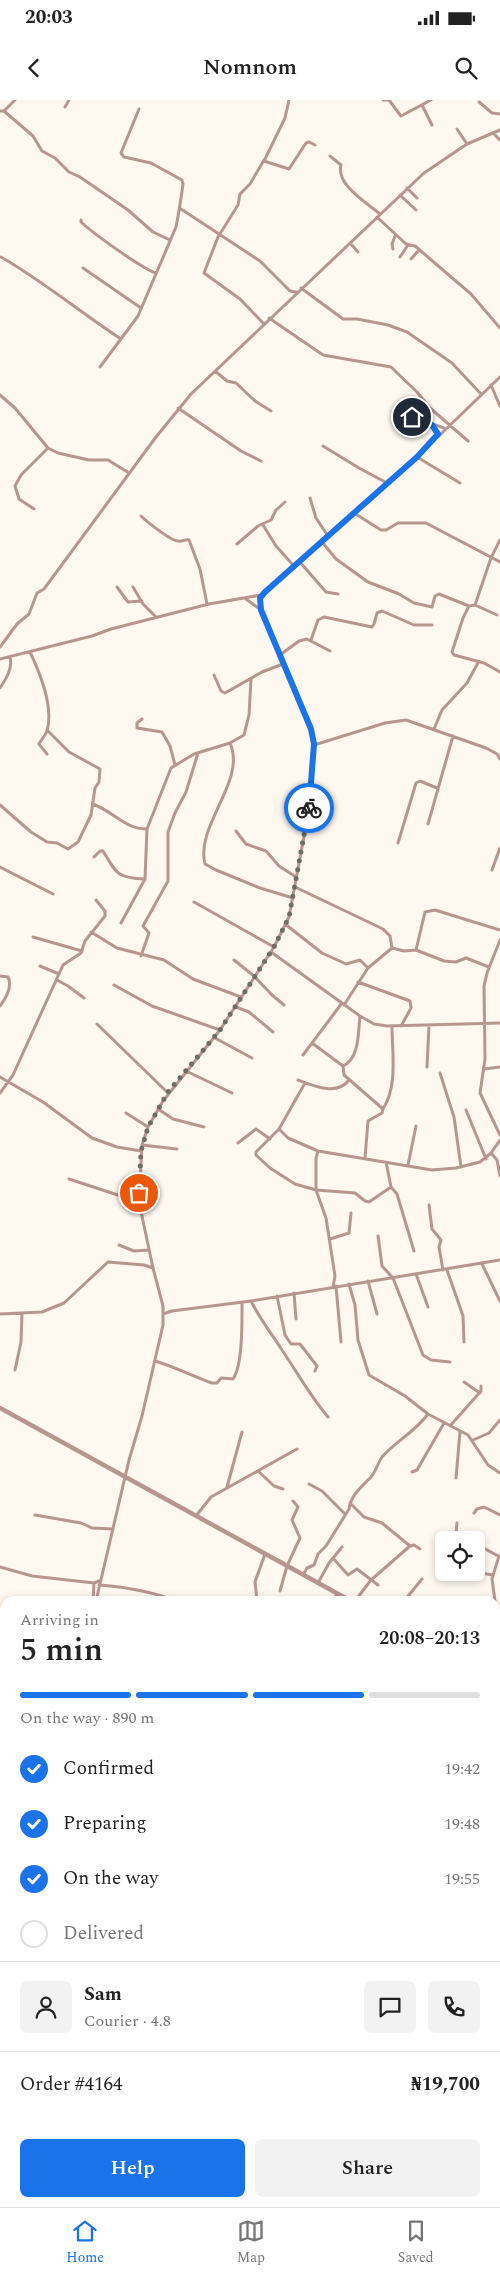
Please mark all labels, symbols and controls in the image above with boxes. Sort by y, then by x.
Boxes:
text: 20:03 [25,3,73,32]
text: Nomnom [203,51,297,84]
icon: back [20,54,48,82]
icon: search [452,54,480,82]
pin [391,396,433,438]
icon: home [398,403,426,431]
courier [284,783,334,833]
icon: bike [295,794,323,822]
pin [118,1172,160,1214]
icon: bag [125,1179,153,1207]
map controls [435,1531,485,1581]
button: locate [435,1531,485,1581]
text: Arriving in [20,1608,99,1632]
text: 20:08–20:13 [379,1624,480,1653]
text: 5 min [20,1626,103,1675]
text: On the way · 890 m [20,1706,154,1730]
text: Confirmed [63,1754,154,1783]
icon: check [20,1755,48,1783]
text: 19:42 [444,1757,480,1781]
text: Preparing [63,1809,147,1838]
icon: check [20,1810,48,1838]
text: 19:48 [444,1812,480,1836]
text: On the way [63,1864,159,1893]
icon: check [20,1865,48,1893]
text: 19:55 [444,1867,480,1891]
text: Delivered [63,1919,144,1948]
text: Sam [84,1980,122,2009]
button: person [20,1981,72,2033]
button: chat [364,1981,416,2033]
button: phone [428,1981,480,2033]
text: Courier · 4.8 [84,2009,171,2033]
text: Order #4164 [20,2070,123,2099]
text: ₦19,700 [411,2070,480,2099]
button: Help [20,2139,245,2197]
button: Share [255,2139,480,2197]
tab: Home [66,2217,104,2268]
tab: Map [237,2217,265,2268]
tab: Saved [398,2217,434,2268]

